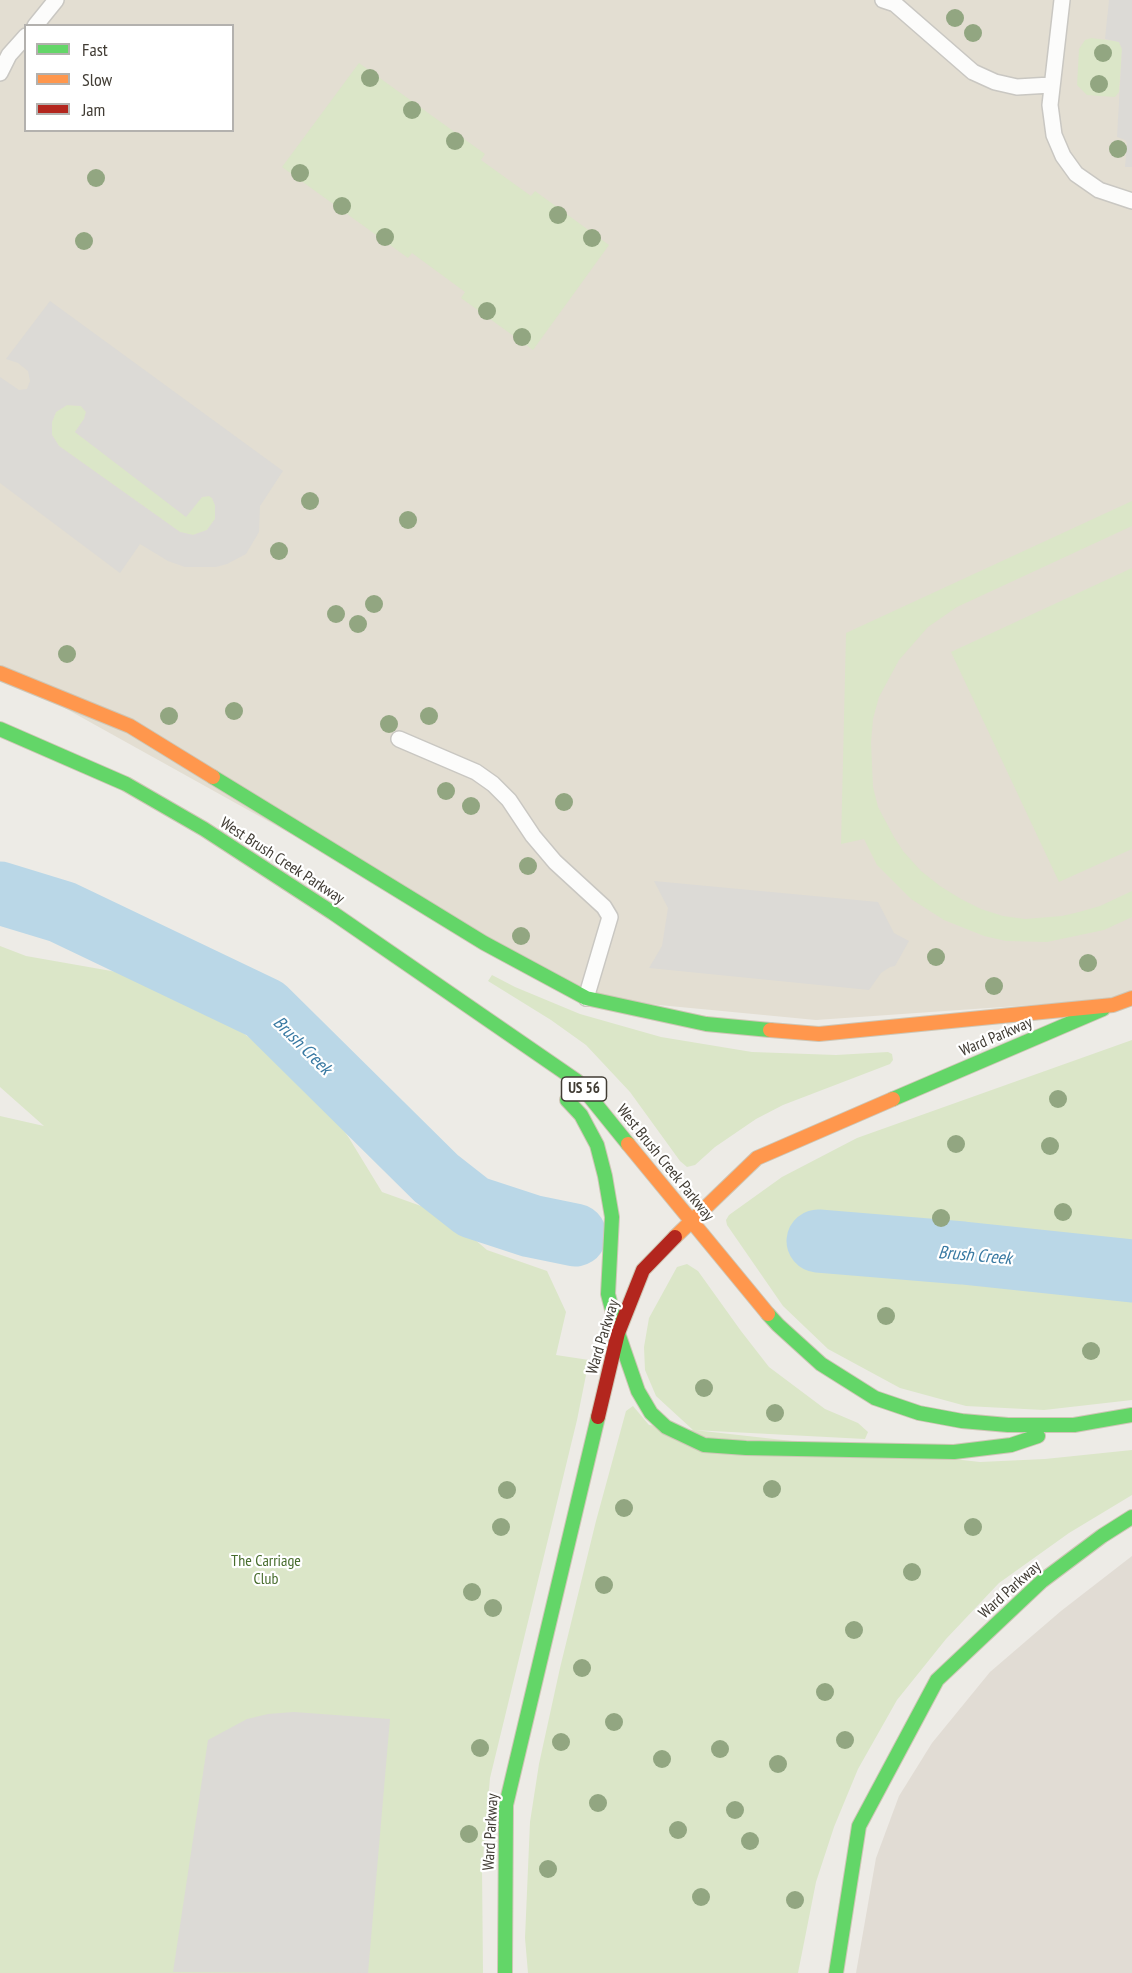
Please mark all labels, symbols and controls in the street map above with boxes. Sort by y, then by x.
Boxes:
legend [24,24,234,132]
text: Fast [82,38,108,61]
text: Slow [82,68,112,91]
text: Jam [82,98,105,121]
street label: West Brush Creek Parkway [216,814,348,908]
water label: Brush Creek [268,1012,336,1080]
street label: Ward Parkway [957,1013,1035,1061]
road number: US 56 [562,1077,606,1101]
street label: West Brush Creek Parkway [612,1101,718,1225]
water label: Brush Creek [937,1242,1013,1270]
street label: Ward Parkway [583,1297,623,1377]
park label: The Carriage Club [231,1551,301,1589]
street label: Ward Parkway [975,1557,1045,1623]
street label: Ward Parkway [479,1793,503,1871]

